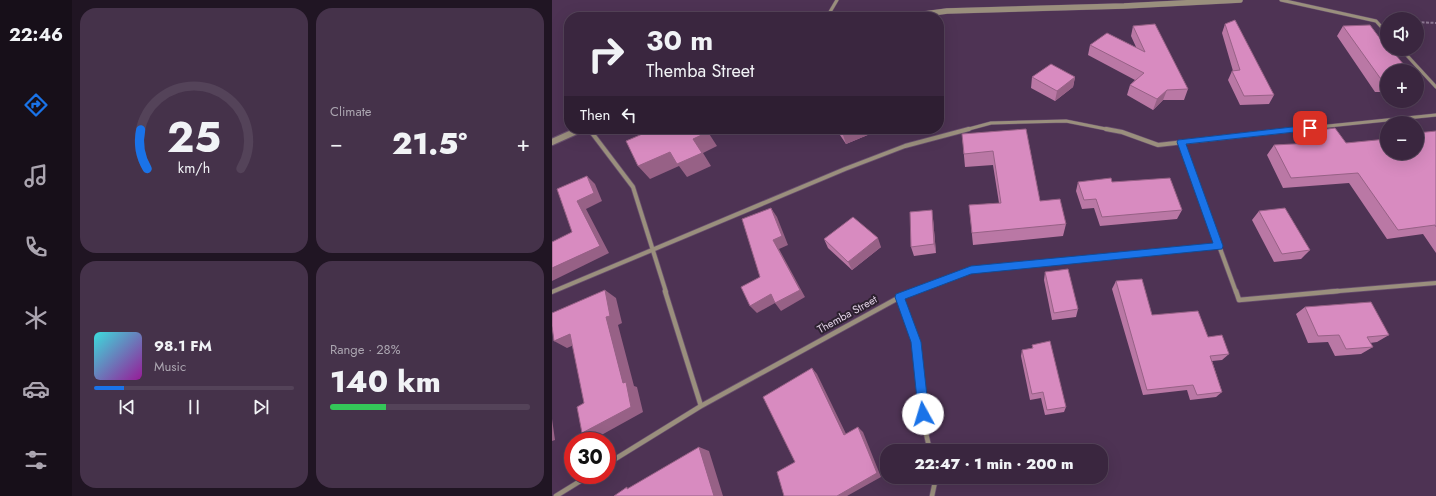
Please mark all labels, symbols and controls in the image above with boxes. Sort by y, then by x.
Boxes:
map controls [1380,12,1424,160]
button: sound [1380,12,1424,56]
text: 30 m [646,20,713,61]
text: 22:46 [9,22,63,48]
icon: right [580,28,632,80]
text: Themba Street [646,58,754,84]
button: + [1380,64,1424,108]
icon: directions [22,91,50,119]
text: Climate [330,102,371,121]
text: Then [580,104,610,126]
icon: left [618,104,640,126]
text: 25 [167,106,221,167]
pin [1293,111,1327,145]
button: − [1380,116,1424,160]
icon: arrive [1299,117,1321,139]
text: 21.5° [392,122,467,165]
text: − [330,127,343,159]
text: + [516,127,530,159]
text: km/h [178,157,210,177]
icon: music [22,162,50,190]
icon: phone [22,233,50,261]
street label: Themba Street [814,291,880,337]
icon: climate [22,304,50,332]
text: 98.1 FM [154,335,212,357]
text: Range · 28% [330,340,400,359]
text: Music [154,357,186,376]
text: 140 km [330,360,441,403]
icon: car [22,375,50,403]
position arrow [902,393,944,435]
icon: previous [116,396,138,418]
icon: pause [183,396,205,418]
icon: next [250,396,272,418]
speed limit sign: 30 [564,432,616,484]
icon: filters [22,446,50,474]
text: 22:47 · 1 min · 200 m [914,453,1074,475]

